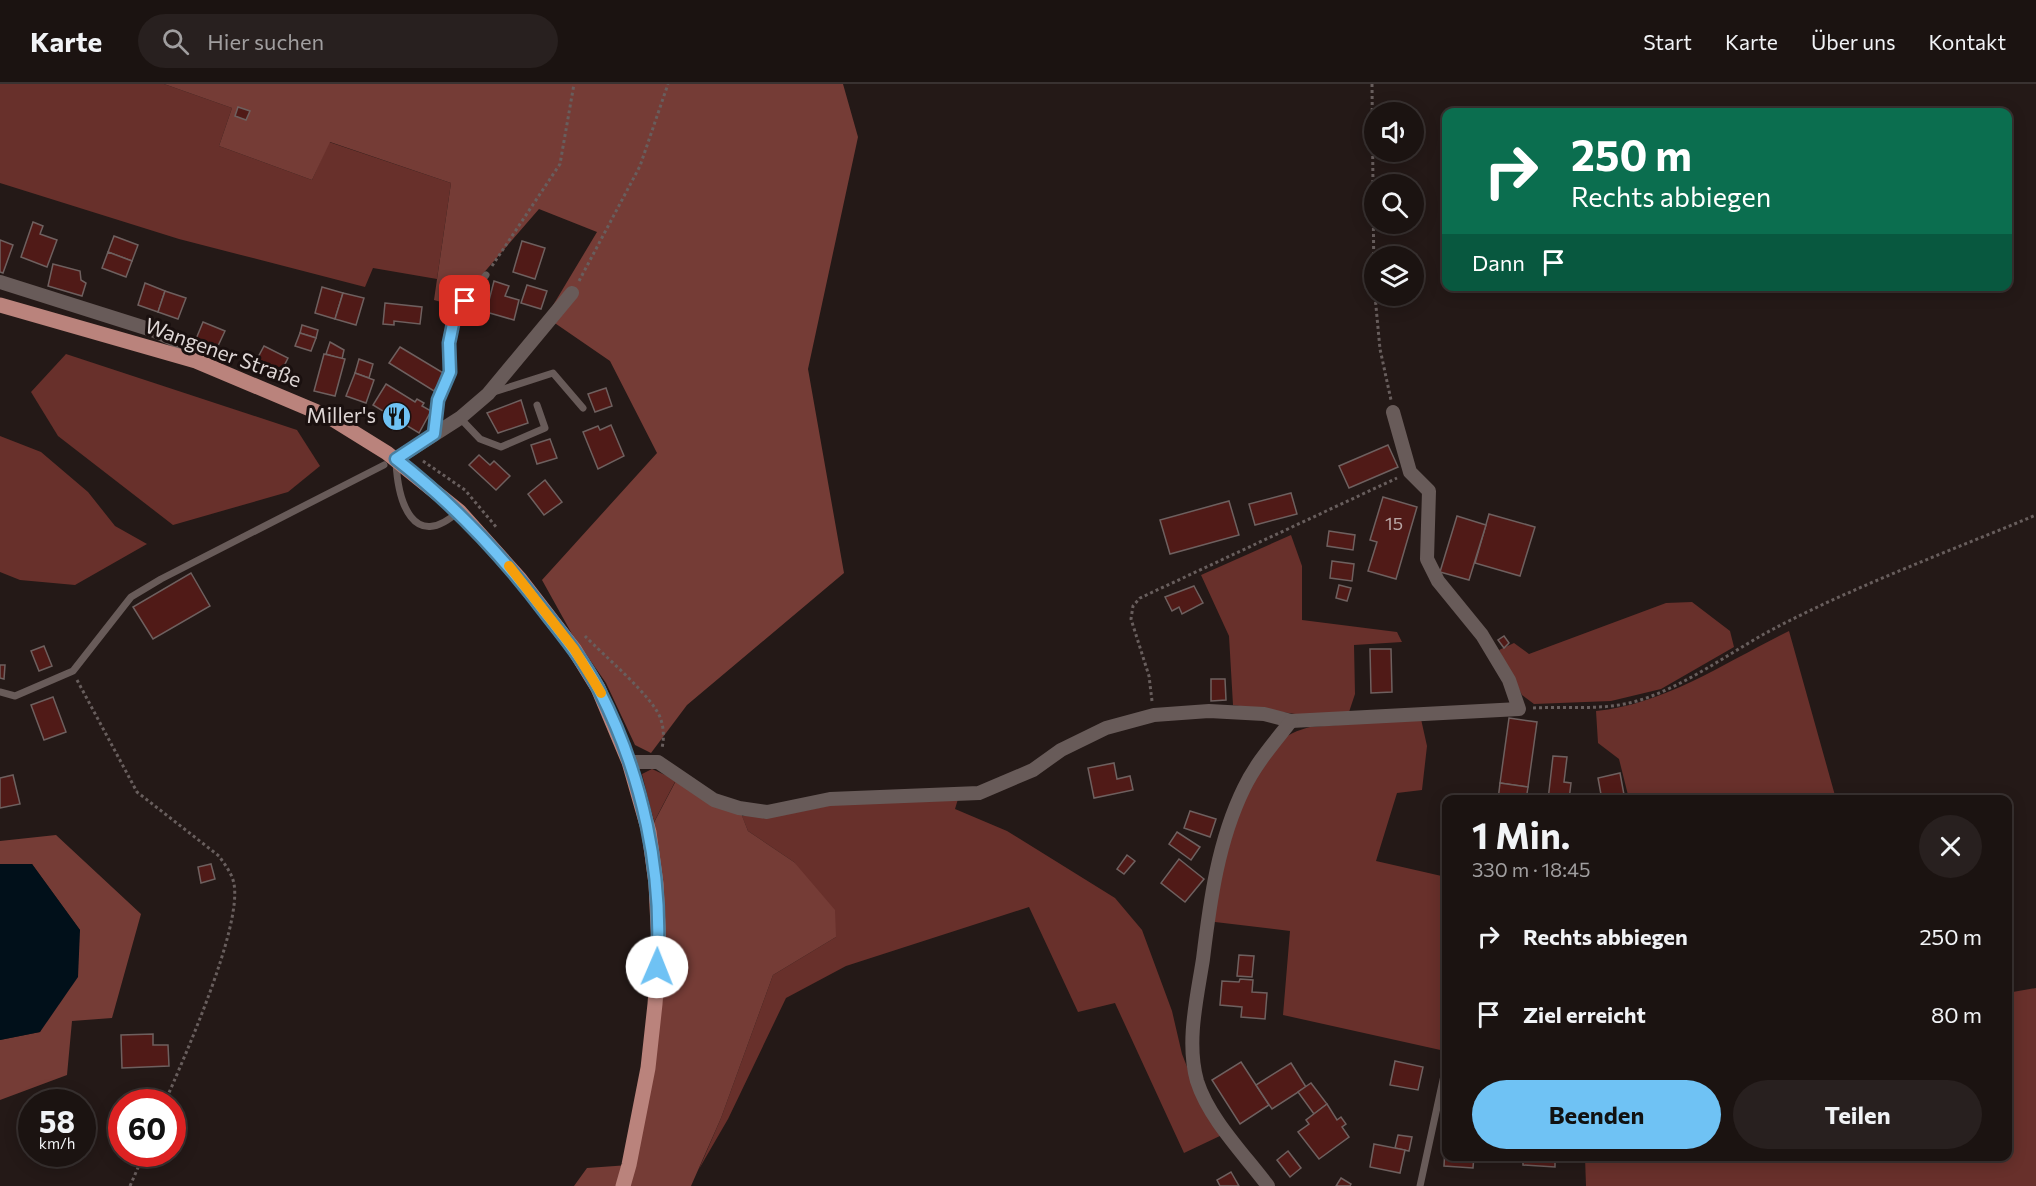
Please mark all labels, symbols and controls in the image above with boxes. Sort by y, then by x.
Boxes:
search box [138,14,558,68]
text: Karte [30,24,102,58]
icon: search [159,25,192,58]
text: Hier suchen [207,28,324,55]
text: Start [1643,29,1692,54]
text: Karte [1725,29,1778,54]
text: Über uns [1811,29,1895,54]
text: Kontakt [1928,29,2006,54]
map controls [1364,102,1424,306]
button: sound [1364,102,1424,162]
text: 250 m [1571,128,1692,180]
icon: right [1472,132,1550,210]
button: search [1364,174,1424,234]
text: Rechts abbiegen [1571,180,1771,213]
button: layers [1364,246,1424,306]
icon: arrive [1537,246,1570,279]
text: Dann [1472,249,1525,276]
pin [439,275,490,326]
icon: arrive [448,284,481,317]
street label: Wangener Straße [142,312,305,392]
restaurant icon: Miller's [381,400,413,432]
place label: Miller's [307,402,376,427]
house number: 15 [1385,512,1403,534]
text: 1 Min. [1472,812,1570,856]
button: close [1919,815,1982,878]
text: 330 m · 18:45 [1472,857,1590,881]
icon: right [1472,920,1505,953]
text: Rechts abbiegen [1523,923,1688,950]
text: 250 m [1919,923,1982,950]
position arrow [625,935,689,999]
icon: arrive [1472,998,1505,1031]
text: Ziel erreicht [1523,1001,1646,1028]
text: 80 m [1931,1001,1982,1028]
button: Beenden [1472,1080,1721,1149]
button: Teilen [1733,1080,1982,1149]
speed limit sign: 60 [108,1089,186,1167]
text: 58 [39,1102,75,1139]
text: km/h [39,1134,75,1152]

